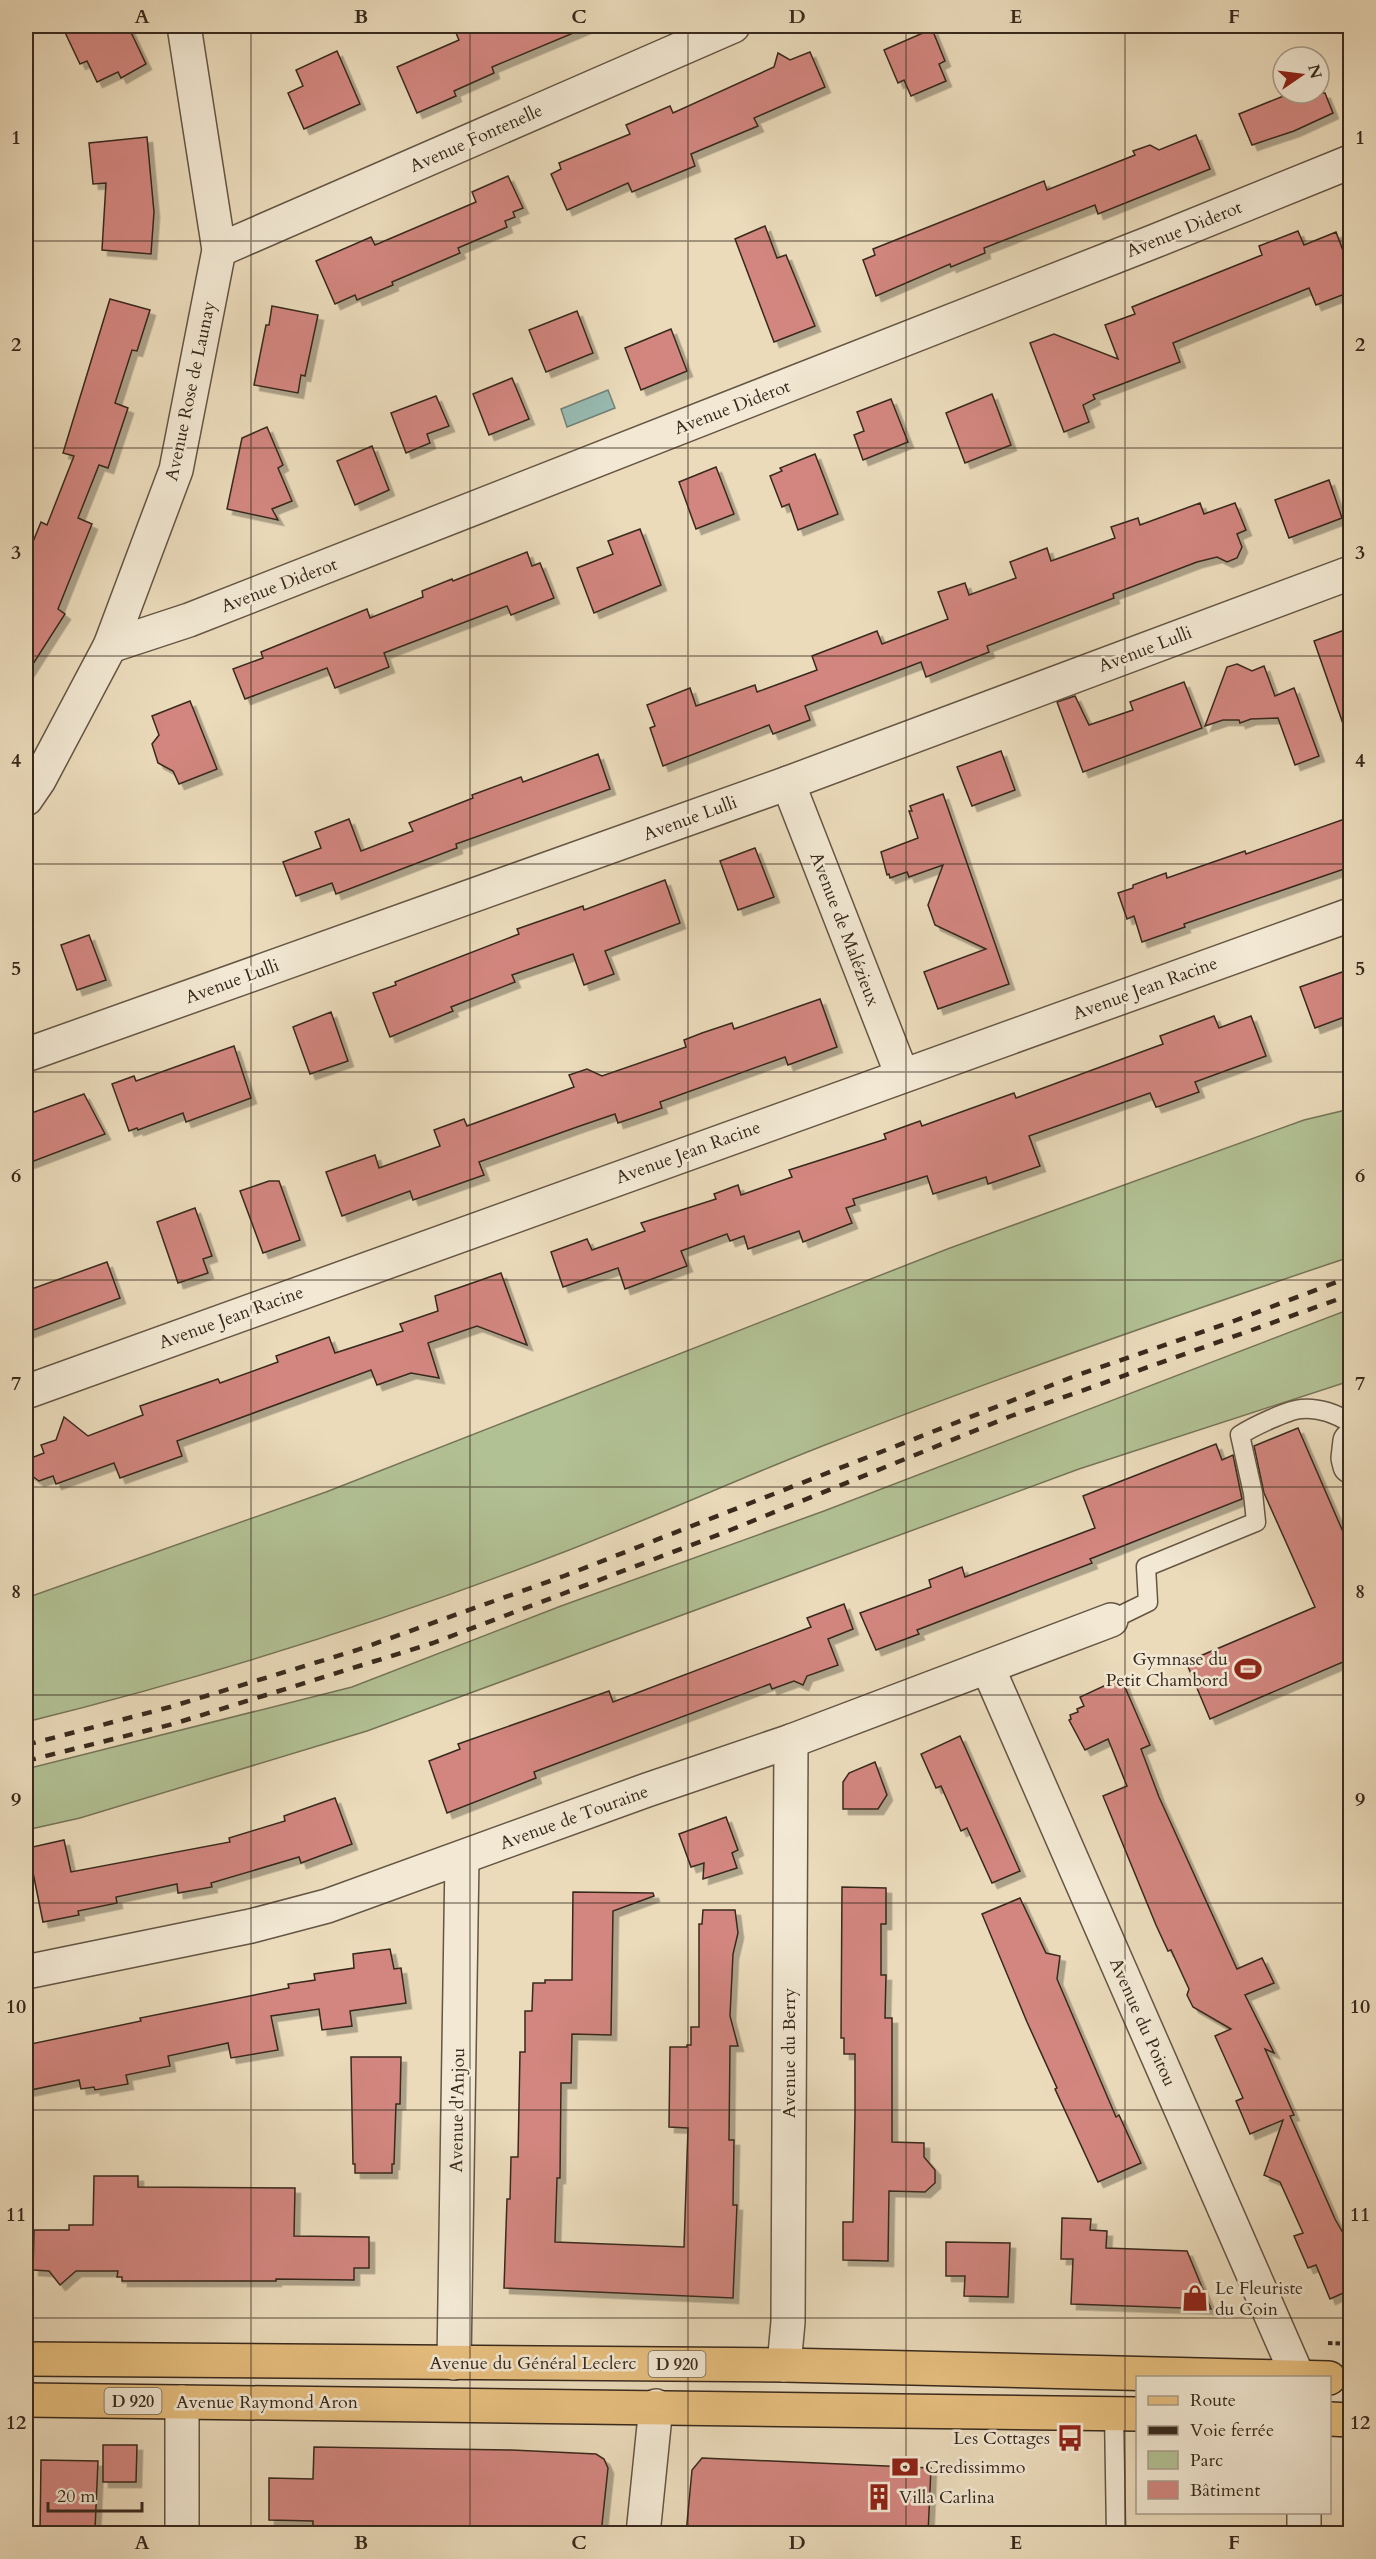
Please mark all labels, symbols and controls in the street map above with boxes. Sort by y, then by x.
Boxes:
text: A [134,3,150,30]
text: B [354,3,368,30]
text: C [571,3,587,30]
text: D [788,3,806,30]
text: E [1010,3,1022,30]
text: F [1228,3,1240,30]
north arrow [1271,45,1331,105]
text: N [1302,62,1327,81]
street label: Avenue Fontenelle [406,98,547,179]
text: 1 [11,124,21,151]
text: 1 [1355,124,1365,151]
street label: Avenue Diderot [1123,195,1246,264]
street label: Avenue Rose de Launay [159,298,222,483]
text: 2 [11,331,21,358]
text: 2 [1355,331,1365,358]
street label: Avenue Diderot [670,374,794,441]
text: 3 [11,539,21,566]
text: 3 [1355,539,1365,566]
street label: Avenue Diderot [217,552,341,619]
street label: Avenue Lulli [1095,620,1195,679]
text: 4 [11,747,21,774]
text: 4 [1355,747,1365,774]
street label: Avenue Lulli [640,790,741,847]
street label: Avenue de Malézieux [804,848,885,1010]
street label: Avenue Jean Racine [1069,951,1221,1026]
street label: Avenue Lulli [182,953,283,1010]
text: 5 [11,955,21,982]
text: 5 [1355,955,1365,982]
street label: Avenue Jean Racine [612,1115,764,1190]
text: 6 [11,1162,21,1189]
text: 6 [1355,1162,1365,1189]
street label: Avenue Jean Racine [155,1280,307,1355]
text: 7 [11,1370,21,1397]
text: 7 [1355,1370,1365,1397]
text: 8 [11,1578,21,1605]
text: 8 [1355,1578,1365,1605]
place label: Gymnase du Petit Chambord [1106,1647,1228,1693]
sports icon: Gymnase du Petit Chambord [1233,1654,1263,1684]
street label: Avenue de Touraine [496,1779,652,1856]
text: 9 [11,1786,21,1813]
text: 9 [1355,1786,1365,1813]
street label: Avenue du Poitou [1103,1954,1182,2091]
street label: Avenue du Berry [777,1987,802,2118]
text: 10 [6,1993,26,2020]
text: 10 [1350,1993,1370,2020]
street label: Avenue d'Anjou [444,2047,471,2173]
text: 11 [6,2201,26,2228]
text: 11 [1350,2201,1370,2228]
place label: Le Fleuriste du Coin [1215,2276,1303,2322]
shop icon: Le Fleuriste du Coin [1180,2283,1210,2313]
street label: Avenue du Général Leclerc [430,2351,636,2376]
road number: D 920 [648,2351,706,2377]
legend [1136,2376,1331,2514]
road number: D 920 [104,2388,162,2414]
text: Route [1190,2388,1236,2413]
street label: Avenue Raymond Aron [176,2390,359,2415]
text: 12 [6,2409,26,2436]
text: 12 [1350,2409,1370,2436]
text: Voie ferrée [1190,2418,1274,2443]
bus stop icon: Les Cottages [1055,2423,1085,2453]
place label: Les Cottages [953,2426,1050,2451]
text: Parc [1190,2448,1223,2473]
bank icon: Credissimmo [890,2452,920,2482]
place label: Credissimmo [925,2455,1026,2480]
scale bar [48,2475,142,2513]
text: Bâtiment [1190,2478,1260,2503]
building icon: Villa Carlina [864,2482,894,2512]
text: 20 m [57,2484,96,2509]
place label: Villa Carlina [899,2485,995,2510]
text: A [134,2529,150,2556]
text: B [354,2529,368,2556]
text: C [571,2529,587,2556]
text: D [788,2529,806,2556]
text: E [1010,2529,1022,2556]
text: F [1228,2529,1240,2556]

